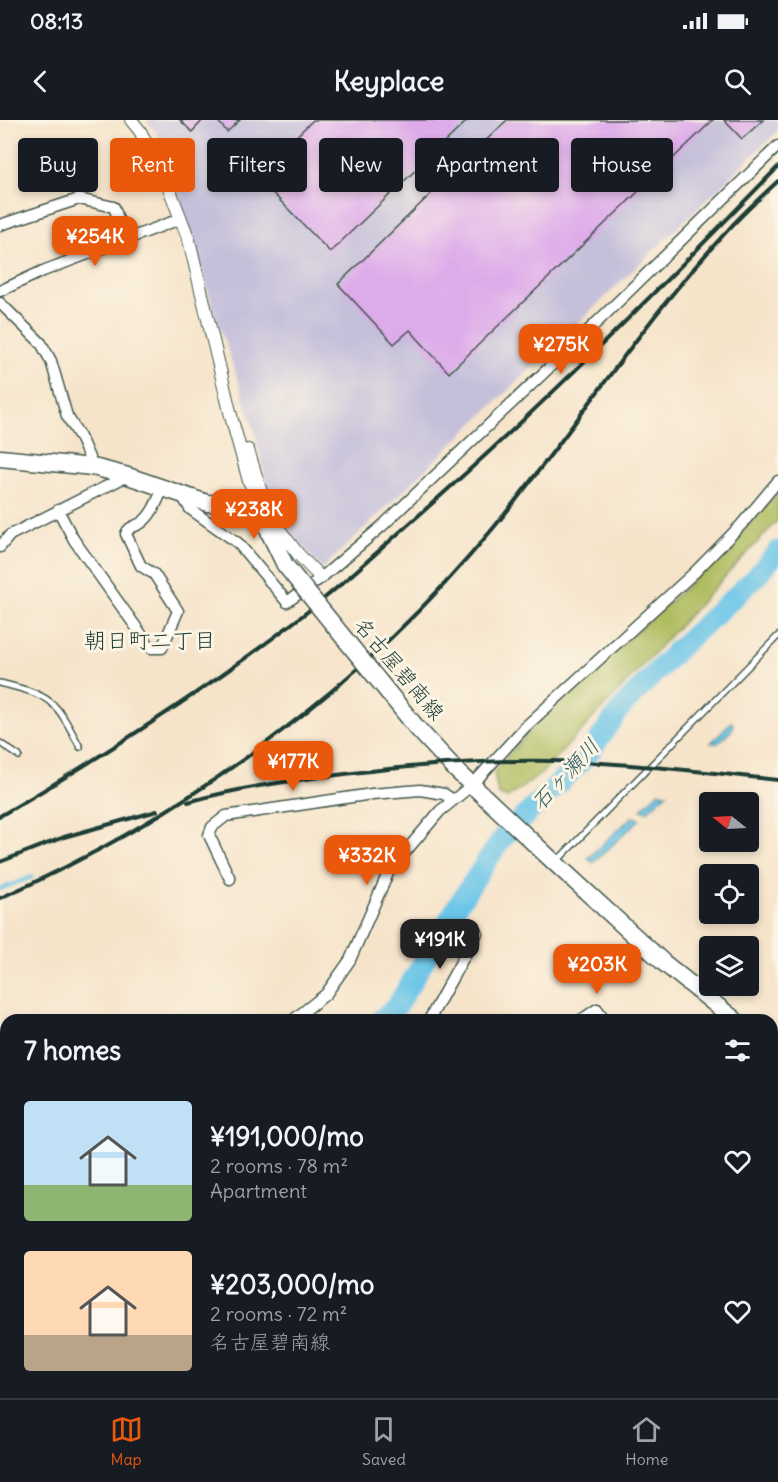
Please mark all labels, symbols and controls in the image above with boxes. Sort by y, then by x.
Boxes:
text: 08:13 [30,7,83,35]
text: Keyplace [334,64,444,98]
icon: back [24,65,57,98]
icon: search [721,65,754,98]
chip: Buy [18,138,98,192]
chip: Rent [110,138,195,192]
chip: Filters [207,138,307,192]
chip: New [319,138,403,192]
chip: Apartment [415,138,559,192]
chip: House [571,138,673,192]
pin: ¥254K [53,216,137,267]
text: ¥254K [66,223,124,248]
pin: ¥275K [519,324,603,375]
text: ¥275K [533,331,589,356]
pin: ¥238K [212,489,296,540]
text: ¥238K [225,496,283,521]
street label: 名古屋碧南線 [349,612,450,726]
district label: 朝日町二丁目 [84,626,216,654]
water label: 石ヶ瀬川 [525,732,605,816]
pin: ¥177K [251,741,335,792]
text: ¥177K [267,748,319,773]
north arrow [699,792,759,852]
map controls [699,792,759,996]
pin: ¥332K [325,835,409,886]
text: ¥332K [338,842,396,867]
button: locate [699,864,759,924]
pin: ¥191K [398,919,482,970]
text: ¥191K [414,926,466,951]
button: layers [699,936,759,996]
pin: ¥203K [555,944,639,995]
text: ¥203K [567,951,627,976]
text: 7 homes [24,1034,121,1067]
icon: filters [721,1034,754,1067]
text: ¥191,000/mo [210,1120,364,1153]
icon: home [72,1125,144,1197]
icon: heart [721,1145,754,1178]
text: 2 rooms · 78 m² [210,1153,348,1178]
text: Apartment [210,1178,307,1203]
text: ¥203,000/mo [210,1268,374,1301]
icon: home [72,1275,144,1347]
icon: heart [721,1295,754,1328]
text: 2 rooms · 72 m² [210,1301,347,1326]
text: 名古屋碧南線 [210,1329,330,1354]
tab: Map [110,1413,143,1469]
tab: Saved [362,1413,406,1469]
tab: Home [625,1413,668,1469]

